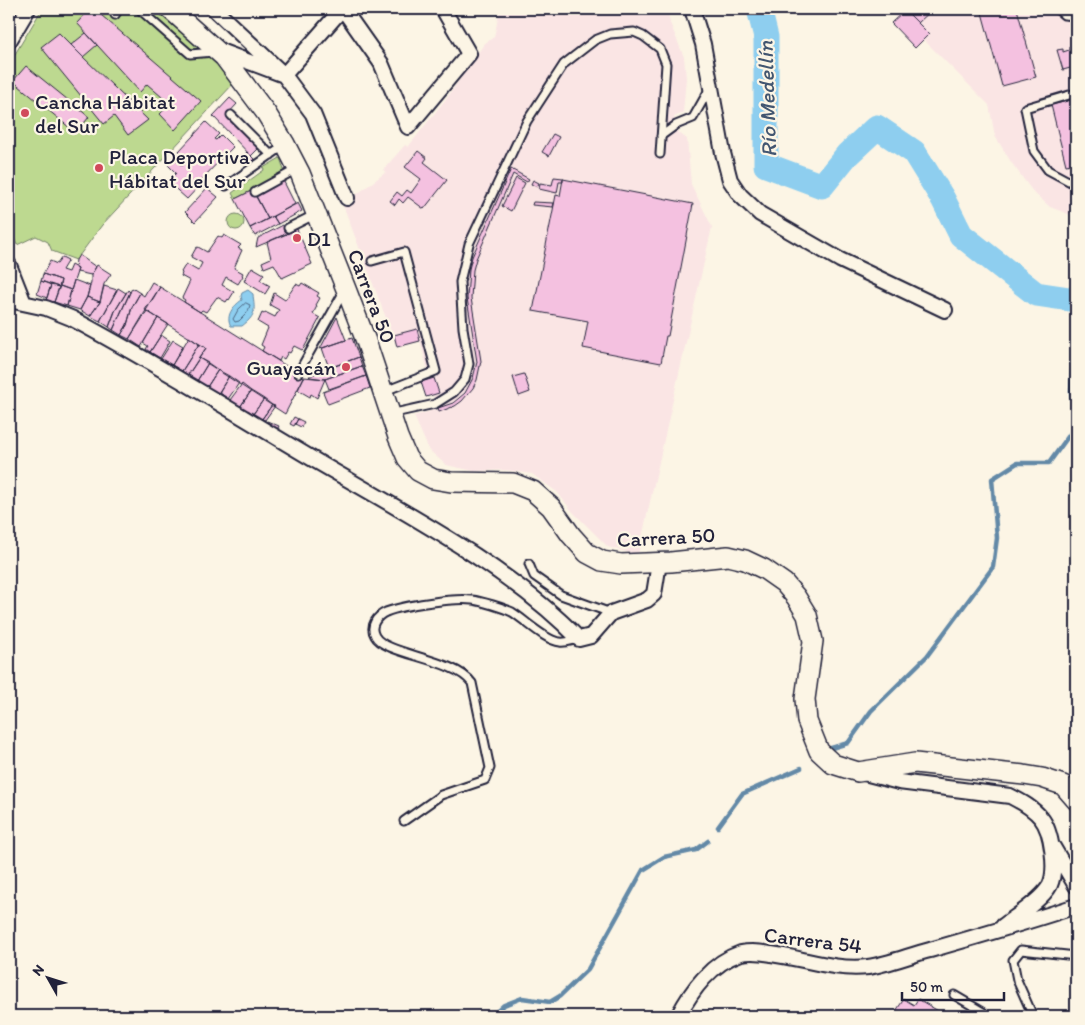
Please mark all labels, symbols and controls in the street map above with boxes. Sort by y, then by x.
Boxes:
water label: Río Medellín [751,40,783,158]
place label: Cancha Hábitat del Sur [35,89,176,138]
marker: Cancha Hábitat del Sur [19,107,31,119]
place label: Placa Deportiva Hábitat del Sur [109,144,250,193]
marker: Placa Deportiva Hábitat del Sur [93,162,105,174]
place label: D1 [307,226,331,251]
marker: D1 [291,232,303,244]
street label: Carrera 50 [343,245,401,347]
place label: Guayacán [246,355,336,380]
marker: Guayacán [340,361,352,373]
street label: Carrera 50 [616,522,716,552]
street label: Carrera 54 [763,922,864,958]
north arrow [22,952,72,1002]
text: N [29,961,48,979]
scale bar [902,970,1005,1002]
text: 50 m [910,978,943,996]

